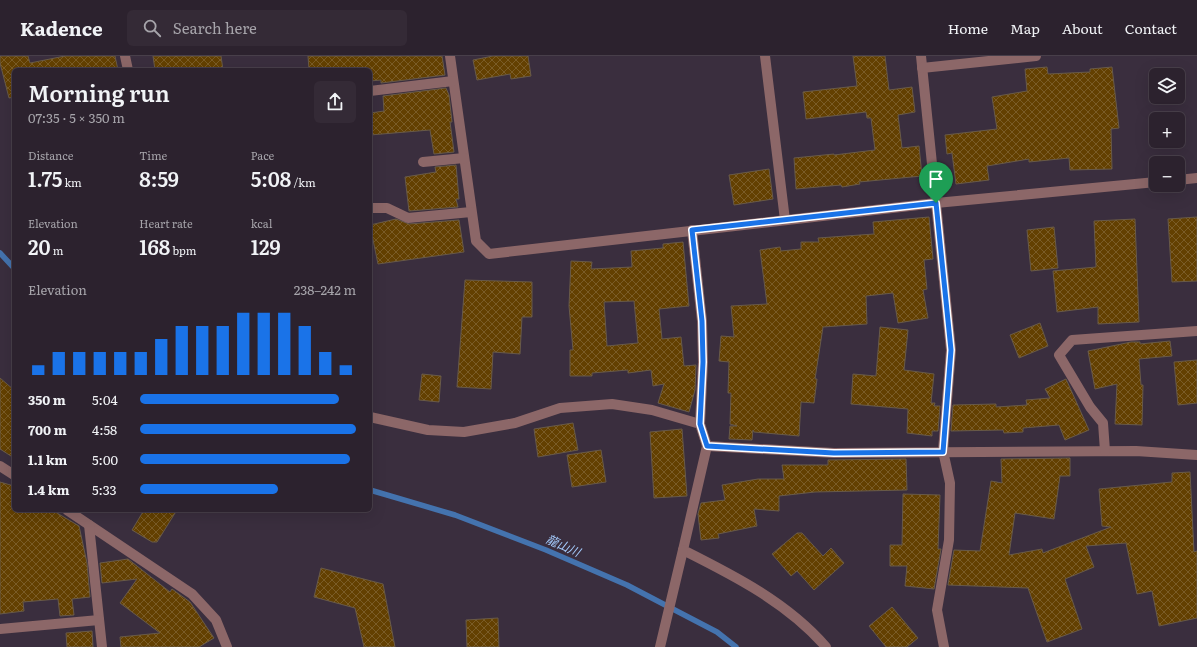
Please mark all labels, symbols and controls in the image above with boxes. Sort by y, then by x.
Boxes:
search box [127,10,407,46]
text: Kadence [20,14,103,42]
text: Search here [173,16,257,39]
icon: search [141,17,163,39]
text: Home [948,18,988,38]
text: Map [1010,18,1040,38]
text: About [1062,18,1103,38]
text: Contact [1125,18,1177,38]
map controls [1149,68,1185,192]
button: layers [1149,68,1185,104]
text: Morning run [28,76,170,109]
button: share [314,81,356,123]
text: 07:35 · 5 × 350 m [28,108,125,127]
button: + [1149,112,1185,148]
text: Distance [28,147,73,163]
text: Time [139,147,167,163]
text: Pace [251,147,274,163]
button: − [1149,156,1185,192]
pin [919,162,953,203]
text: 1.75 [28,163,62,193]
text: 8:59 [139,163,179,193]
text: 5:08 [251,163,291,193]
icon: arrive [925,168,947,190]
text: km [62,174,82,190]
text: /km [291,174,316,190]
text: Elevation [28,215,78,231]
text: Heart rate [139,215,193,231]
text: kcal [251,215,272,231]
text: 20 [28,231,51,261]
text: 168 [139,231,170,261]
text: 129 [251,231,280,261]
text: m [51,242,63,258]
text: bpm [170,242,196,258]
text: Elevation [28,280,87,299]
text: 238–242 m [294,280,356,299]
text: 350 m [28,390,66,409]
text: 5:04 [92,390,118,409]
text: 700 m [28,420,67,439]
text: 4:58 [92,420,117,439]
text: 1.1 km [28,450,67,469]
text: 5:00 [92,450,118,469]
text: 1.4 km [28,480,69,499]
text: 5:33 [92,480,117,499]
water label: 龍山川 [543,530,585,561]

